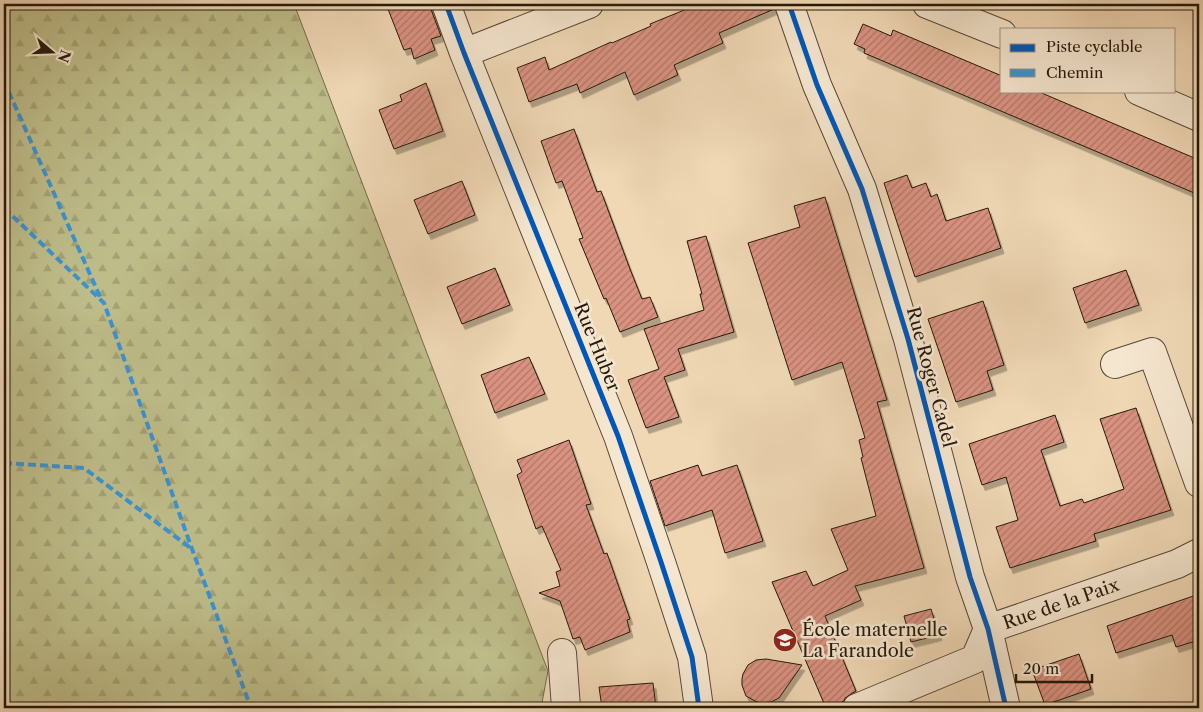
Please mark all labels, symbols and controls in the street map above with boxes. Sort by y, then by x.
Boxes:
north arrow [28,28,78,78]
legend [1000,28,1176,92]
text: Piste cyclable [1046,37,1142,56]
text: N [54,48,75,65]
text: Chemin [1046,63,1104,82]
street label: Rue Huber [569,299,625,395]
street label: Rue Roger Cadel [902,304,960,450]
street label: Rue de la Paix [1000,574,1122,634]
place label: École maternelle La Farandole [802,618,948,662]
school or university icon: École maternelle La Farandole [772,627,798,653]
scale bar [1016,652,1092,684]
text: 20 m [1023,659,1059,678]

